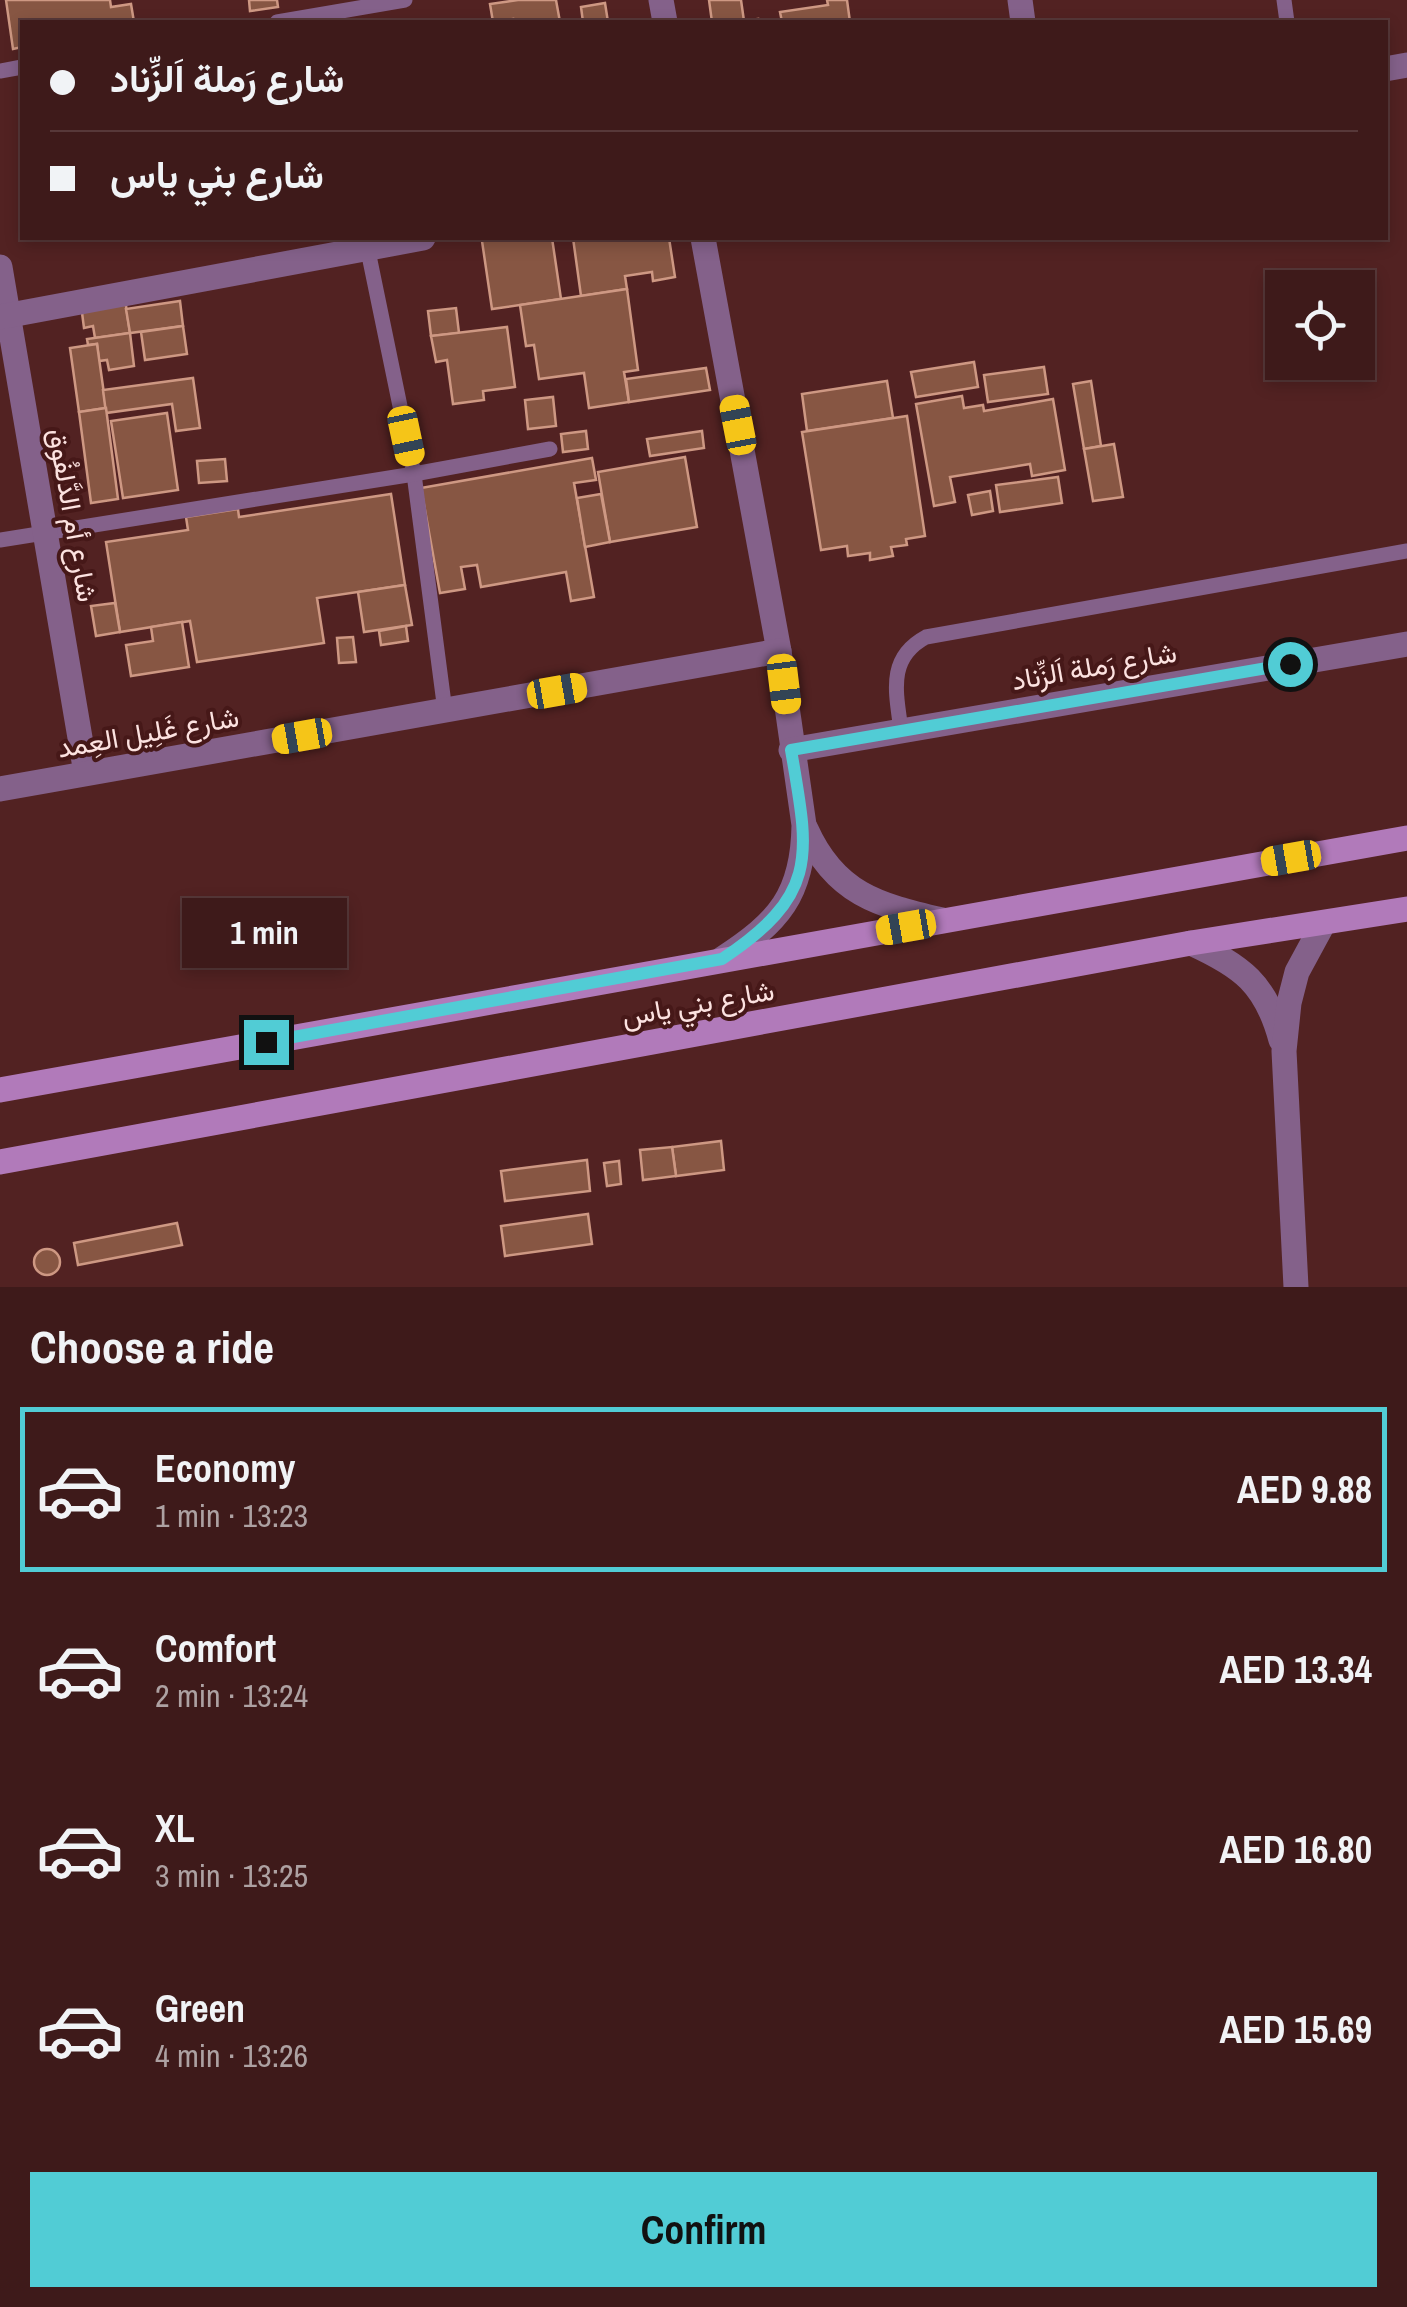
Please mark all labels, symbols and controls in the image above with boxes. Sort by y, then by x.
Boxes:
text: شارع رَملة اَلزِّناد [110,53,344,104]
text: شارع بني ياس [110,149,324,200]
map controls [1265,270,1375,380]
button: locate [1265,270,1375,380]
car [718,393,758,457]
car [385,404,427,468]
street label: شارع أم الدَّلفُوق [39,425,107,605]
street label: شارع رَملة اَلزِّناد [1008,633,1180,699]
route start [1268,642,1313,687]
car [765,652,803,716]
car [525,671,589,711]
street label: شارع غَلِيل العِمد [54,697,242,767]
car [270,716,334,756]
car [1259,838,1323,878]
callout: 1 min [184,897,348,967]
car [874,907,938,947]
text: 1 min [230,911,299,954]
street label: شارع بني ياس [619,971,778,1039]
route end [244,1020,289,1065]
text: Choose a ride [30,1316,274,1377]
text: Economy [155,1443,295,1494]
icon: car [35,1445,125,1535]
text: AED 9.88 [1237,1464,1372,1515]
text: 1 min · 13:23 [155,1494,308,1537]
text: Comfort [155,1623,276,1674]
icon: car [35,1625,125,1715]
text: AED 13.34 [1220,1644,1372,1695]
text: 2 min · 13:24 [155,1674,308,1717]
text: XL [155,1803,195,1854]
icon: car [35,1805,125,1895]
text: AED 16.80 [1220,1824,1372,1875]
text: 3 min · 13:25 [155,1854,308,1897]
text: Green [155,1983,245,2034]
icon: car [35,1985,125,2075]
text: AED 15.69 [1220,2004,1372,2055]
text: 4 min · 13:26 [155,2034,308,2077]
button: Confirm [30,2172,1377,2287]

